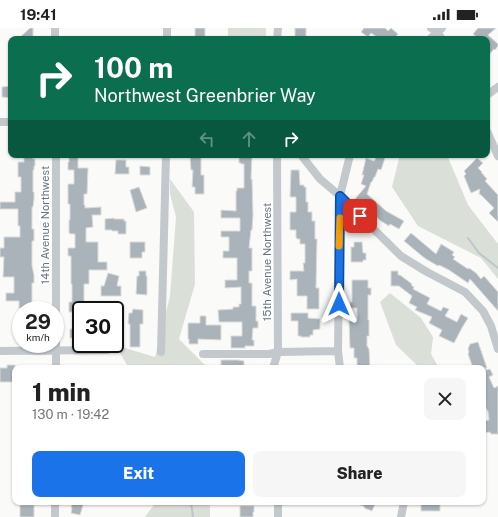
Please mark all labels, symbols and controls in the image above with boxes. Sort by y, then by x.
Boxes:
text: 19:41 [20,6,57,23]
text: 100 m [94,51,173,84]
icon: right [28,52,80,104]
text: Northwest Greenbrier Way [94,85,316,106]
icon: left [196,128,218,150]
icon: ahead [238,128,260,150]
icon: right [280,128,302,150]
street label: 14th Avenue Northwest [39,166,51,284]
pin [343,199,377,233]
street label: 15th Avenue Northwest [261,203,273,321]
icon: arrive [349,205,371,227]
position arrow [318,283,360,325]
speed limit sign: 30 [72,301,124,353]
text: 29 [25,310,51,334]
text: km/h [26,331,50,343]
text: 1 min [32,378,91,406]
button: close [424,378,466,420]
text: 130 m · 19:42 [32,407,109,422]
button: Exit [32,451,245,497]
button: Share [253,451,466,497]

